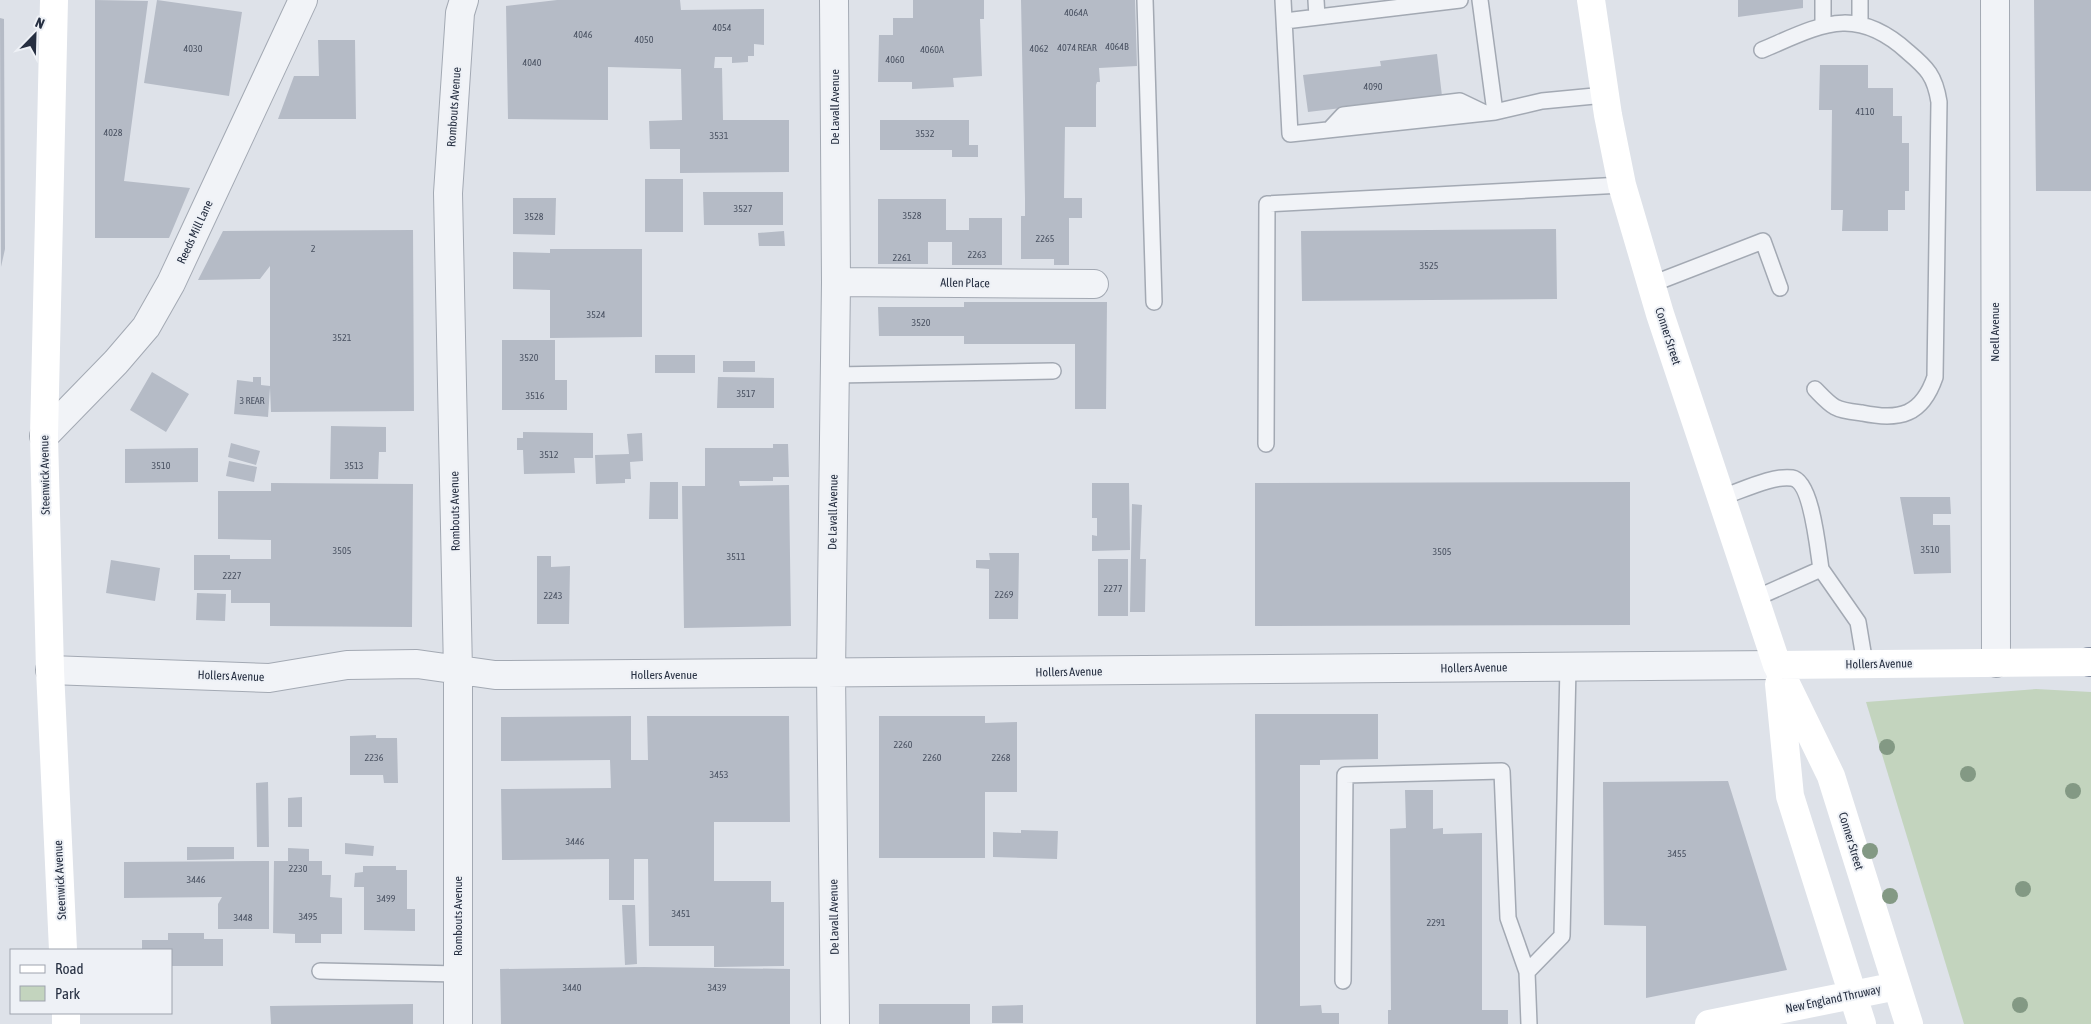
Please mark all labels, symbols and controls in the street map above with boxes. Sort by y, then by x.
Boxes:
house number: 4064A [1064,7,1088,18]
north arrow [10,10,60,60]
text: N [33,14,47,32]
house number: 4054 [713,22,732,33]
house number: 4046 [574,29,593,40]
house number: 4050 [635,34,654,45]
house number: 4064B [1105,41,1129,52]
house number: 4074 REAR [1057,42,1097,53]
house number: 4030 [184,43,203,54]
house number: 4062 [1030,43,1049,54]
house number: 4060A [920,44,944,55]
house number: 4060 [886,54,905,65]
house number: 4040 [523,57,542,68]
street label: Rombouts Avenue [444,67,464,147]
street label: De Lavall Avenue [828,69,842,145]
house number: 4090 [1364,81,1383,92]
house number: 4110 [1856,106,1875,117]
house number: 4028 [104,127,123,138]
house number: 3532 [916,128,935,139]
house number: 3531 [710,130,729,141]
street label: Reeds Mill Lane [174,198,216,266]
house number: 3527 [734,203,753,214]
house number: 3528 [903,210,922,221]
house number: 3528 [525,211,544,222]
house number: 2265 [1036,233,1055,244]
house number: 2 [311,243,316,254]
house number: 2263 [968,249,987,260]
house number: 2261 [893,252,912,263]
house number: 3525 [1420,260,1439,271]
street label: Allen Place [940,276,990,290]
street label: Noell Avenue [1988,302,2002,362]
street label: Conner Street [1652,305,1684,367]
house number: 3524 [587,309,606,320]
house number: 3520 [912,317,931,328]
house number: 3521 [333,332,352,343]
house number: 3520 [520,352,539,363]
house number: 3517 [737,388,756,399]
house number: 3516 [526,390,545,401]
house number: 3 REAR [239,395,265,406]
street label: Steenwick Avenue [37,435,53,515]
house number: 3512 [540,449,559,460]
house number: 3510 [152,460,171,471]
house number: 3513 [345,460,364,471]
street label: Rombouts Avenue [447,471,463,551]
street label: De Lavall Avenue [825,474,841,550]
house number: 3510 [1921,544,1940,555]
house number: 3505 [333,545,352,556]
house number: 3505 [1433,546,1452,557]
house number: 3511 [727,551,746,562]
house number: 2227 [223,570,242,581]
house number: 2277 [1104,583,1123,594]
house number: 2269 [995,589,1014,600]
house number: 2243 [544,590,563,601]
street label: Hollers Avenue [1845,656,1913,672]
street label: Hollers Avenue [1440,660,1508,676]
street label: Hollers Avenue [1035,664,1103,680]
street label: Hollers Avenue [197,668,265,684]
street label: Hollers Avenue [631,668,697,682]
house number: 2260 [894,739,913,750]
house number: 2236 [365,752,384,763]
house number: 2260 [923,752,942,763]
house number: 2268 [992,752,1011,763]
house number: 3453 [710,769,729,780]
street label: Conner Street [1836,810,1867,872]
house number: 3446 [566,836,585,847]
street label: Steenwick Avenue [51,840,69,920]
house number: 3455 [1668,848,1687,859]
house number: 2230 [289,863,308,874]
house number: 3446 [187,874,206,885]
street label: Rombouts Avenue [451,876,465,956]
street label: De Lavall Avenue [826,879,842,955]
house number: 3499 [377,893,396,904]
house number: 3451 [672,908,691,919]
house number: 3495 [299,911,318,922]
house number: 3448 [234,912,253,923]
house number: 2291 [1427,917,1446,928]
legend [10,949,172,1014]
text: Road [55,960,84,977]
house number: 3440 [563,982,582,993]
house number: 3439 [708,982,727,993]
street label: New England Thruway [1784,982,1882,1016]
text: Park [55,985,80,1002]

